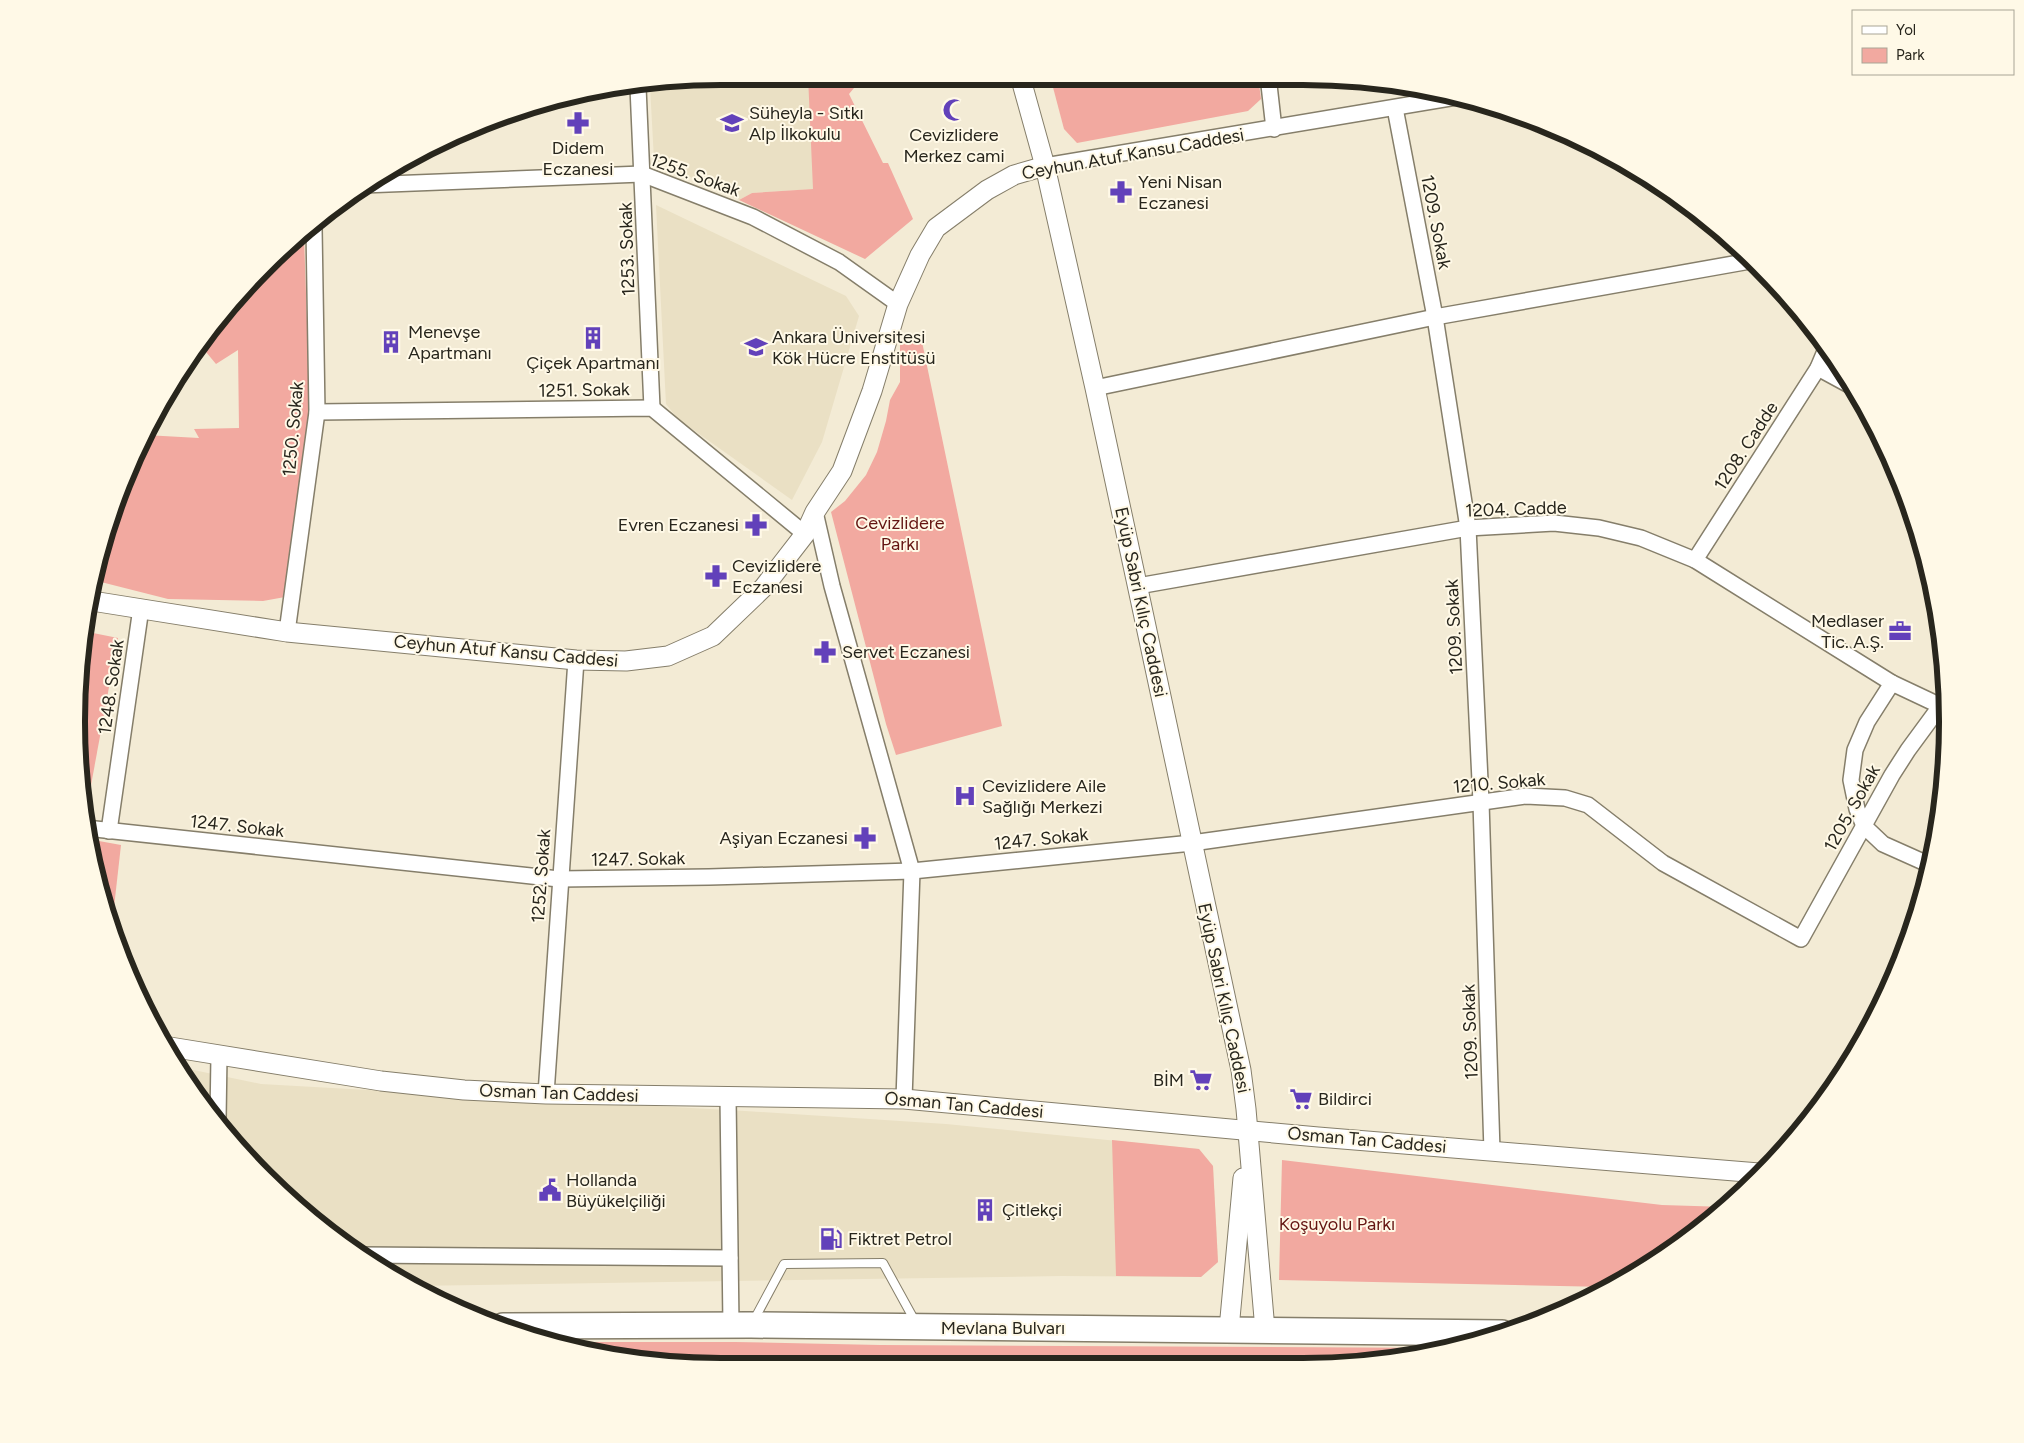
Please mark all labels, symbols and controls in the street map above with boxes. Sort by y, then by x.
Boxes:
legend [1852,10,2014,75]
text: Yol [1896,21,1916,39]
text: Park [1896,46,1925,64]
mosque icon: Cevizlidere Merkez cami [941,97,967,123]
place label: Süheyla - Sıtkı Alp İlkokulu [749,102,864,145]
pharmacy icon: Didem Eczanesi [565,110,591,136]
school or university icon: Süheyla - Sıtkı Alp İlkokulu [719,110,745,136]
place label: Cevizlidere Merkez cami [903,124,1005,167]
street label: Ceyhun Atuf Kansu Caddesi [1020,124,1246,184]
place label: Didem Eczanesi [543,137,613,180]
street label: 1255. Sokak [647,149,743,202]
place label: Yeni Nisan Eczanesi [1138,171,1222,214]
street label: 1209. Sokak [1416,173,1456,271]
pharmacy icon: Yeni Nisan Eczanesi [1108,179,1134,205]
street label: 1253. Sokak [614,201,640,296]
place label: Menevşe Apartmanı [408,321,492,364]
building icon: Çiçek Apartmanı [580,325,606,351]
place label: Ankara Üniversitesi Kök Hücre Enstitüsü [772,326,935,369]
building icon: Menevşe Apartmanı [378,329,404,355]
school or university icon: Ankara Üniversitesi Kök Hücre Enstitüsü [743,334,769,360]
place label: Çiçek Apartmanı [526,352,660,374]
street label: 1251. Sokak [538,378,630,402]
street label: 1250. Sokak [278,380,308,478]
street label: 1208. Cadde [1709,397,1783,494]
street label: 1204. Cadde [1465,496,1567,522]
street label: Eyüp Sabri Kılıç Caddesi [1110,505,1172,699]
pharmacy icon: Evren Eczanesi [743,512,769,538]
park label: Cevizlidere Parkı [855,512,945,555]
place label: Evren Eczanesi [618,514,739,536]
place label: Cevizlidere Eczanesi [732,555,822,598]
pharmacy icon: Cevizlidere Eczanesi [703,563,729,589]
street label: 1209. Sokak [1441,579,1467,675]
place label: Medlaser Tic. A.Ş. [1811,610,1884,653]
office icon: Medlaser Tic. A.Ş. [1887,618,1913,644]
street label: Ceyhun Atuf Kansu Caddesi [393,630,619,672]
street label: 1248. Sokak [93,638,129,736]
pharmacy icon: Servet Eczanesi [812,639,838,665]
place label: Servet Eczanesi [842,641,970,663]
street label: 1205. Sokak [1819,761,1885,855]
street label: 1210. Sokak [1452,768,1546,798]
place label: Cevizlidere Aile Sağlığı Merkezi [982,775,1106,818]
hospital icon: Cevizlidere Aile Sağlığı Merkezi [952,783,978,809]
street label: 1247. Sokak [189,810,285,842]
street label: 1247. Sokak [993,823,1089,855]
pharmacy icon: Aşiyan Eczanesi [852,825,878,851]
place label: Aşiyan Eczanesi [719,827,848,849]
street label: 1252. Sokak [527,828,555,924]
street label: 1247. Sokak [591,847,686,871]
street label: Eyüp Sabri Kılıç Caddesi [1193,901,1255,1095]
street label: 1209. Sokak [1457,984,1483,1080]
supermarket icon: BİM [1188,1067,1214,1093]
place label: BİM [1153,1069,1184,1091]
street label: Osman Tan Caddesi [479,1079,639,1107]
supermarket icon: Bildirci [1288,1086,1314,1112]
street label: Osman Tan Caddesi [884,1087,1044,1123]
place label: Bildirci [1318,1088,1372,1110]
street label: Osman Tan Caddesi [1287,1122,1447,1158]
place label: Hollanda Büyükelçiliği [566,1169,666,1212]
public building icon: Hollanda Büyükelçiliği [537,1177,563,1203]
building icon: Çitlekçi [972,1197,998,1223]
place label: Çitlekçi [1002,1199,1062,1221]
park label: Koşuyolu Parkı [1279,1213,1395,1235]
fuel station icon: Fiktret Petrol [818,1226,844,1252]
place label: Fiktret Petrol [848,1228,952,1250]
street label: Mevlana Bulvarı [941,1317,1065,1339]

